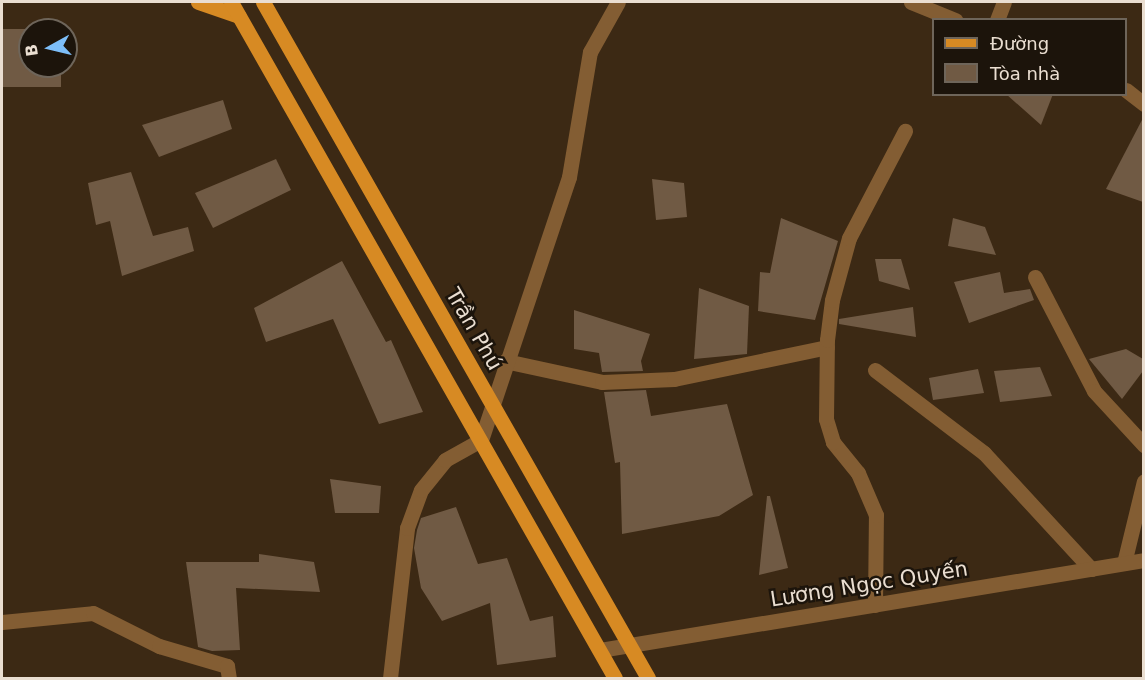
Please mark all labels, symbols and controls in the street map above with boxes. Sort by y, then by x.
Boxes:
north arrow [18,18,78,78]
legend [932,18,1127,96]
text: Đường [990,33,1049,54]
text: B [21,43,42,58]
text: Tòa nhà [990,63,1060,84]
street label: Trần Phú [440,284,508,374]
street label: Lương Ngọc Quyến [768,556,970,612]

